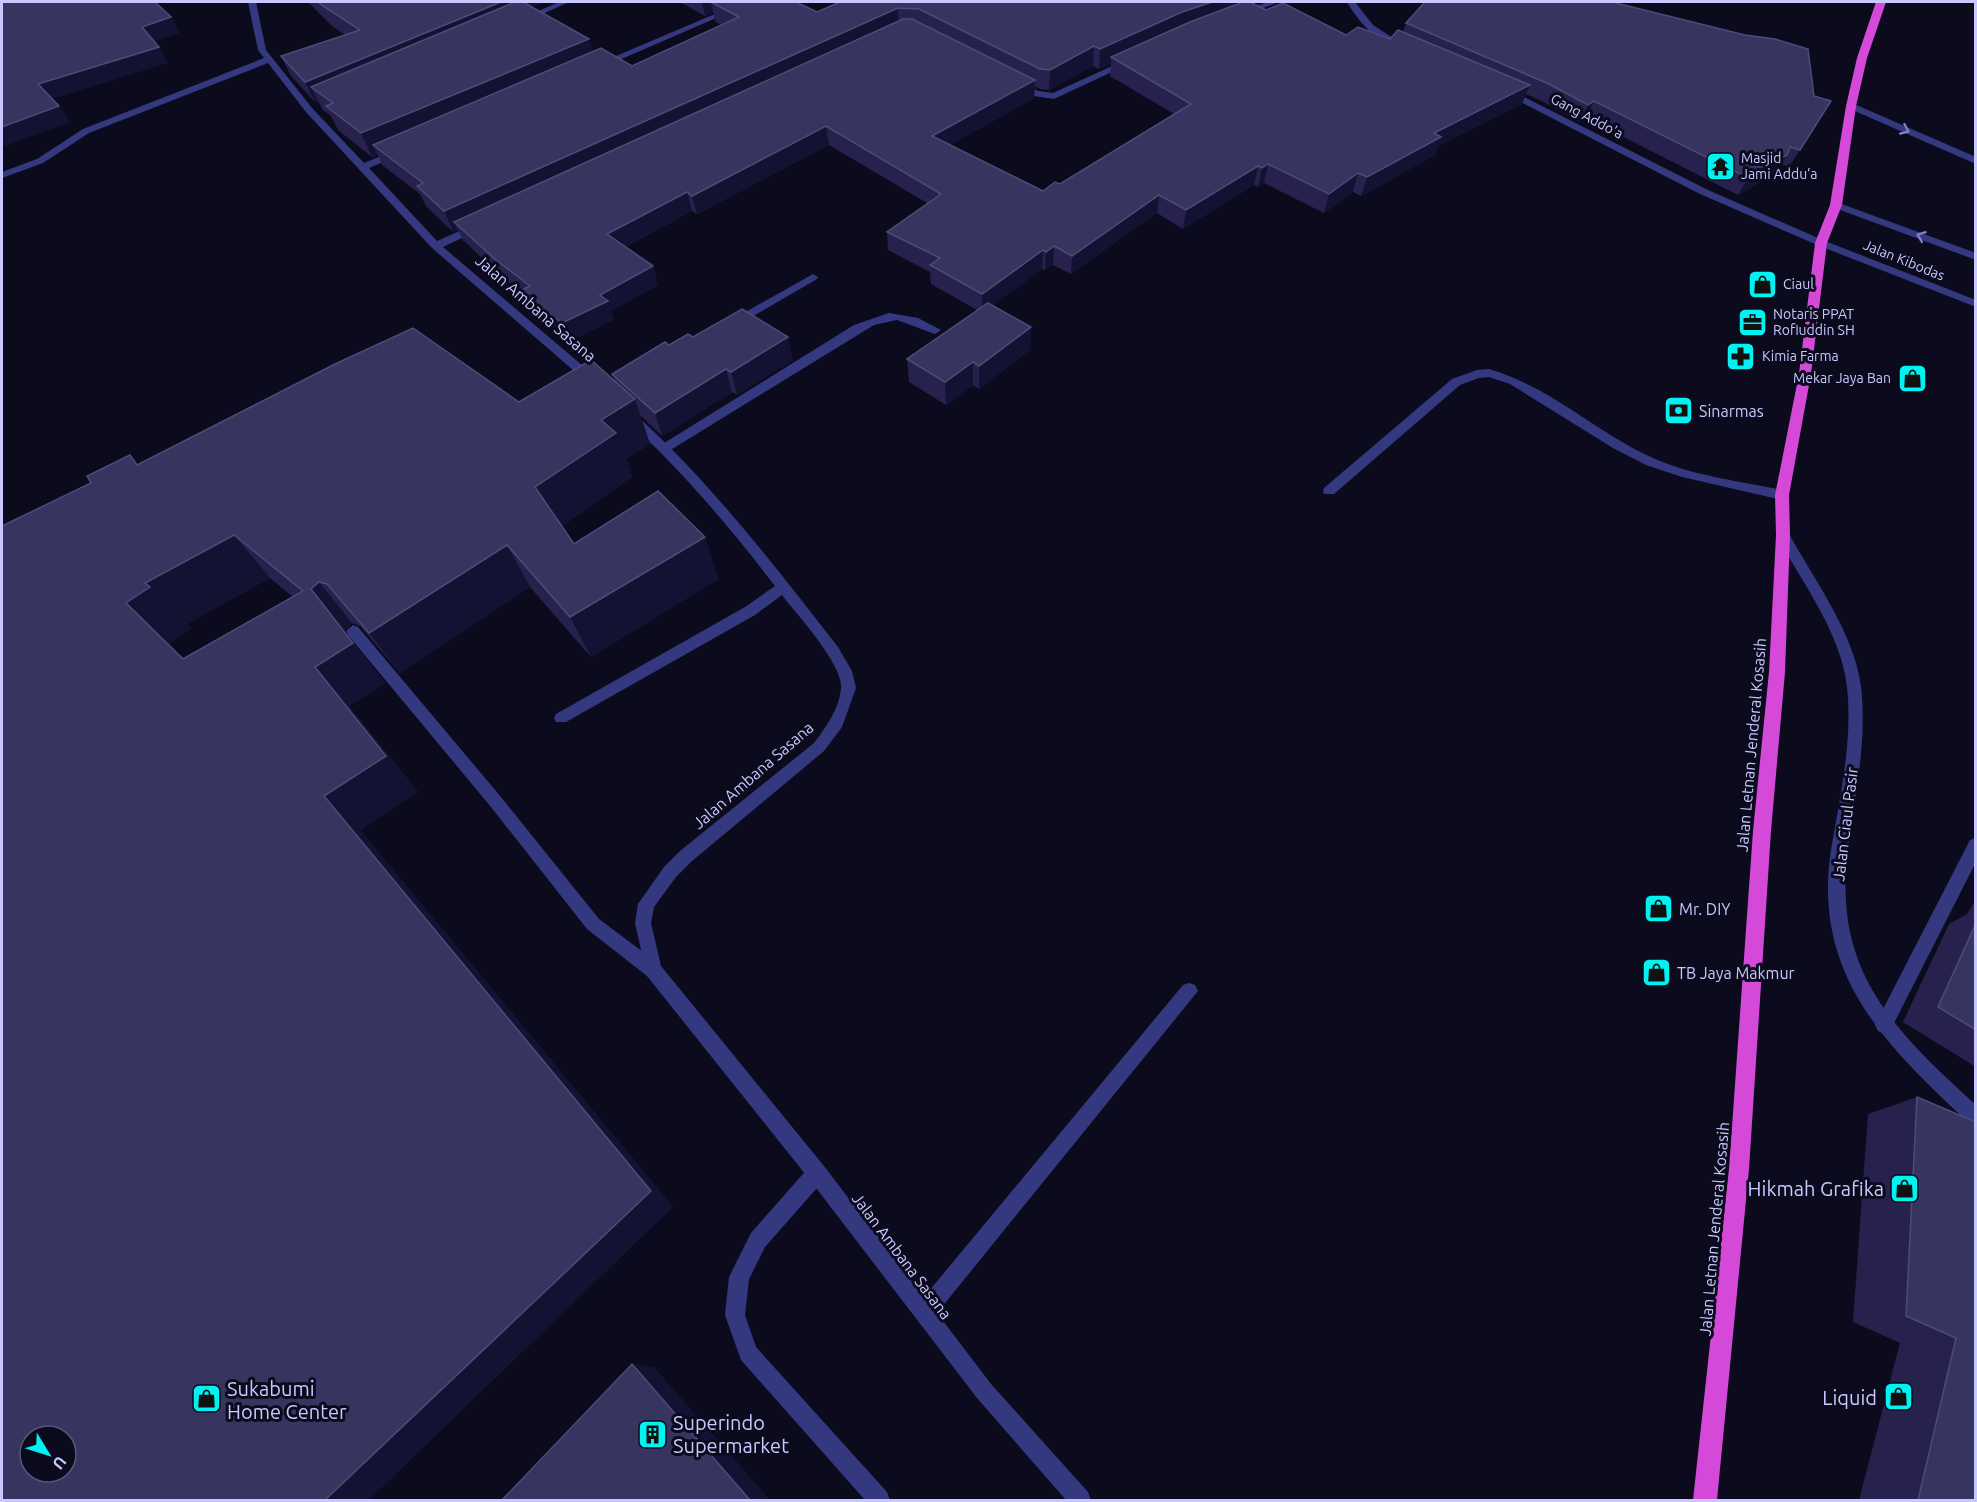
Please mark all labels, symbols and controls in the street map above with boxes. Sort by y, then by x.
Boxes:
street label: Gang Addo'a [1548,90,1626,142]
one-way arrow [1898,123,1909,135]
temple icon: Masjid Jami Addu’a [1704,150,1736,182]
place label: Masjid Jami Addu’a [1741,150,1818,182]
one-way arrow [1916,231,1927,244]
street label: Jalan Kibodas [1861,236,1947,284]
street label: Jalan Ambana Sasana [472,251,600,365]
shop icon: Ciaul [1746,268,1778,300]
place label: Ciaul [1783,276,1814,292]
office icon: Notaris PPAT Rofiuddin SH [1736,306,1768,338]
place label: Notaris PPAT Rofiuddin SH [1773,306,1855,338]
pharmacy icon: Kimia Farma [1725,340,1757,372]
place label: Kimia Farma [1762,348,1839,364]
shop icon: Mekar Jaya Ban [1896,362,1928,394]
place label: Mekar Jaya Ban [1793,370,1891,386]
bank icon: Sinarmas [1662,395,1694,427]
place label: Sinarmas [1699,402,1764,420]
street label: Jalan Letnan Jenderal Kosasih [1733,637,1769,853]
street label: Jalan Ambana Sasana [689,718,817,832]
street label: Jalan Ciaul Pasir [1829,766,1861,882]
shop icon: Mr. DIY [1642,893,1674,925]
place label: Mr. DIY [1679,900,1731,918]
shop icon: TB Jaya Makmur [1640,957,1672,989]
place label: TB Jaya Makmur [1677,964,1795,982]
street label: Jalan Letnan Jenderal Kosasih [1696,1121,1732,1337]
shop icon: Hikmah Grafika [1889,1172,1921,1204]
place label: Hikmah Grafika [1748,1177,1884,1200]
street label: Jalan Ambana Sasana [849,1189,955,1323]
place label: Sukabumi Home Center [227,1377,347,1423]
shop icon: Liquid [1882,1381,1914,1413]
shop icon: Sukabumi Home Center [190,1383,222,1415]
place label: Liquid [1822,1386,1877,1409]
place label: Superindo Supermarket [673,1411,789,1457]
building icon: Superindo Supermarket [636,1418,668,1450]
north arrow [18,1424,78,1484]
text: U [49,1453,70,1473]

